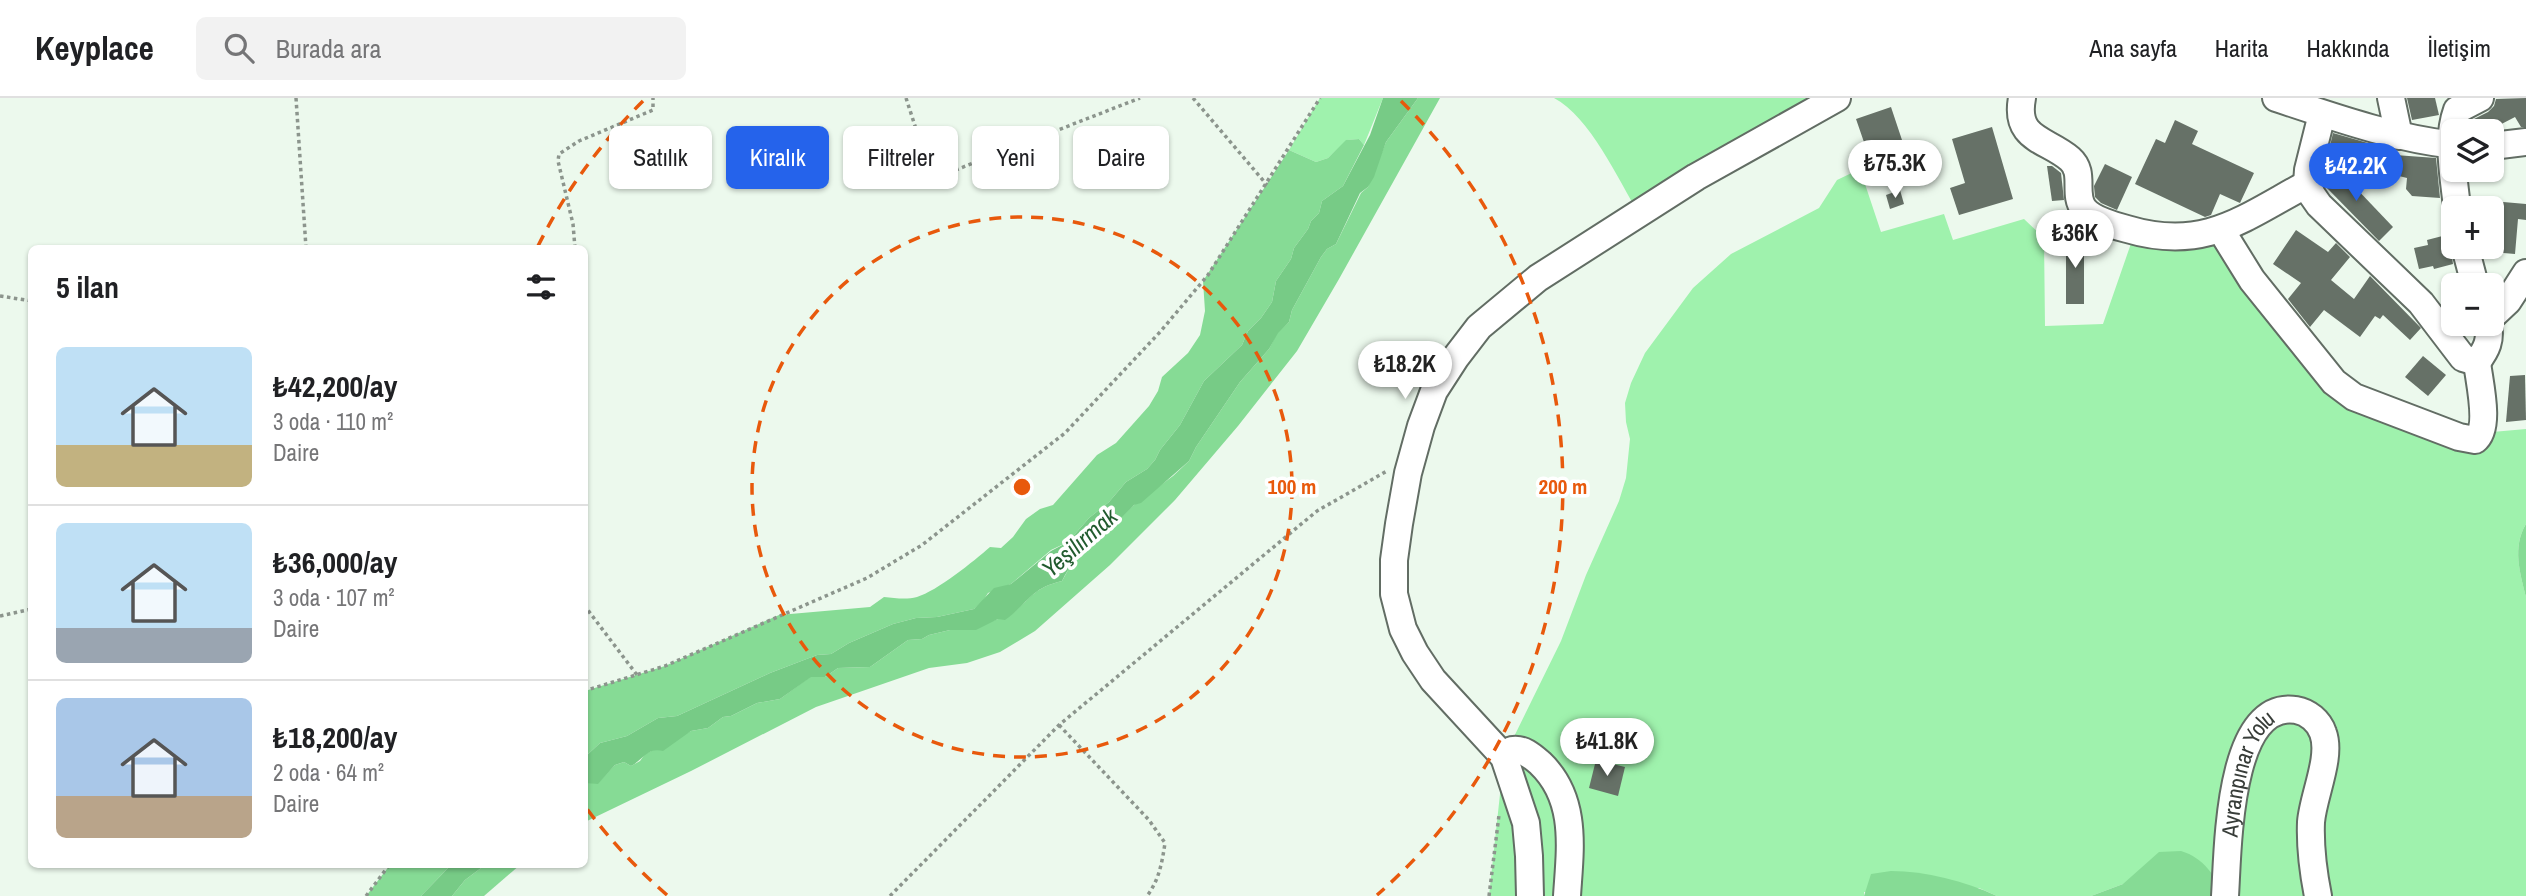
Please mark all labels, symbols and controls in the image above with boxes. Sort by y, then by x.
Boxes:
search box [196,17,686,80]
text: Keyplace [35,26,154,70]
icon: search [220,29,258,67]
text: Burada ara [276,31,381,66]
text: Ana sayfa [2089,32,2177,64]
text: Harita [2215,32,2268,64]
text: Hakkında [2306,32,2390,64]
text: İletişim [2428,32,2491,64]
map controls [2441,119,2504,336]
button: layers [2441,119,2504,182]
chip: Satılık [609,126,712,189]
chip: Kiralık [726,126,829,189]
chip: Filtreler [843,126,958,189]
chip: Yeni [972,126,1059,189]
chip: Daire [1073,126,1169,189]
pin: ₺75.3K [1838,140,1952,200]
pin: ₺42.2K [2299,144,2413,203]
text: ₺75.3K [1864,147,1926,178]
text: ₺42.2K [2325,150,2387,181]
button: + [2441,196,2504,259]
pin: ₺36K [2034,211,2116,270]
text: ₺36K [2052,217,2098,248]
text: 5 ilan [56,267,119,307]
icon: filters [522,268,560,306]
button: − [2441,273,2504,336]
pin: ₺18.2K [1348,342,1462,401]
text: ₺18.2K [1374,348,1436,379]
text: ₺42,200/ay [273,366,397,406]
icon: home [112,375,196,459]
text: 3 oda · 110 m² [273,406,393,437]
text: Daire [273,437,319,468]
text: 100 m [1268,472,1316,501]
text: 200 m [1539,472,1587,501]
centre of rings [1010,475,1034,499]
water label: Yeşilırmak [1034,499,1125,584]
text: ₺36,000/ay [273,542,397,582]
icon: home [112,551,196,635]
text: 3 oda · 107 m² [273,582,395,613]
text: Daire [273,613,319,644]
street label: Ayranpınar Yolu [2213,702,2280,839]
text: ₺18,200/ay [273,717,397,757]
pin: ₺41.8K [1550,718,1664,778]
text: ₺41.8K [1576,725,1638,756]
icon: home [112,726,196,810]
text: 2 oda · 64 m² [273,757,384,788]
text: Daire [273,788,319,819]

